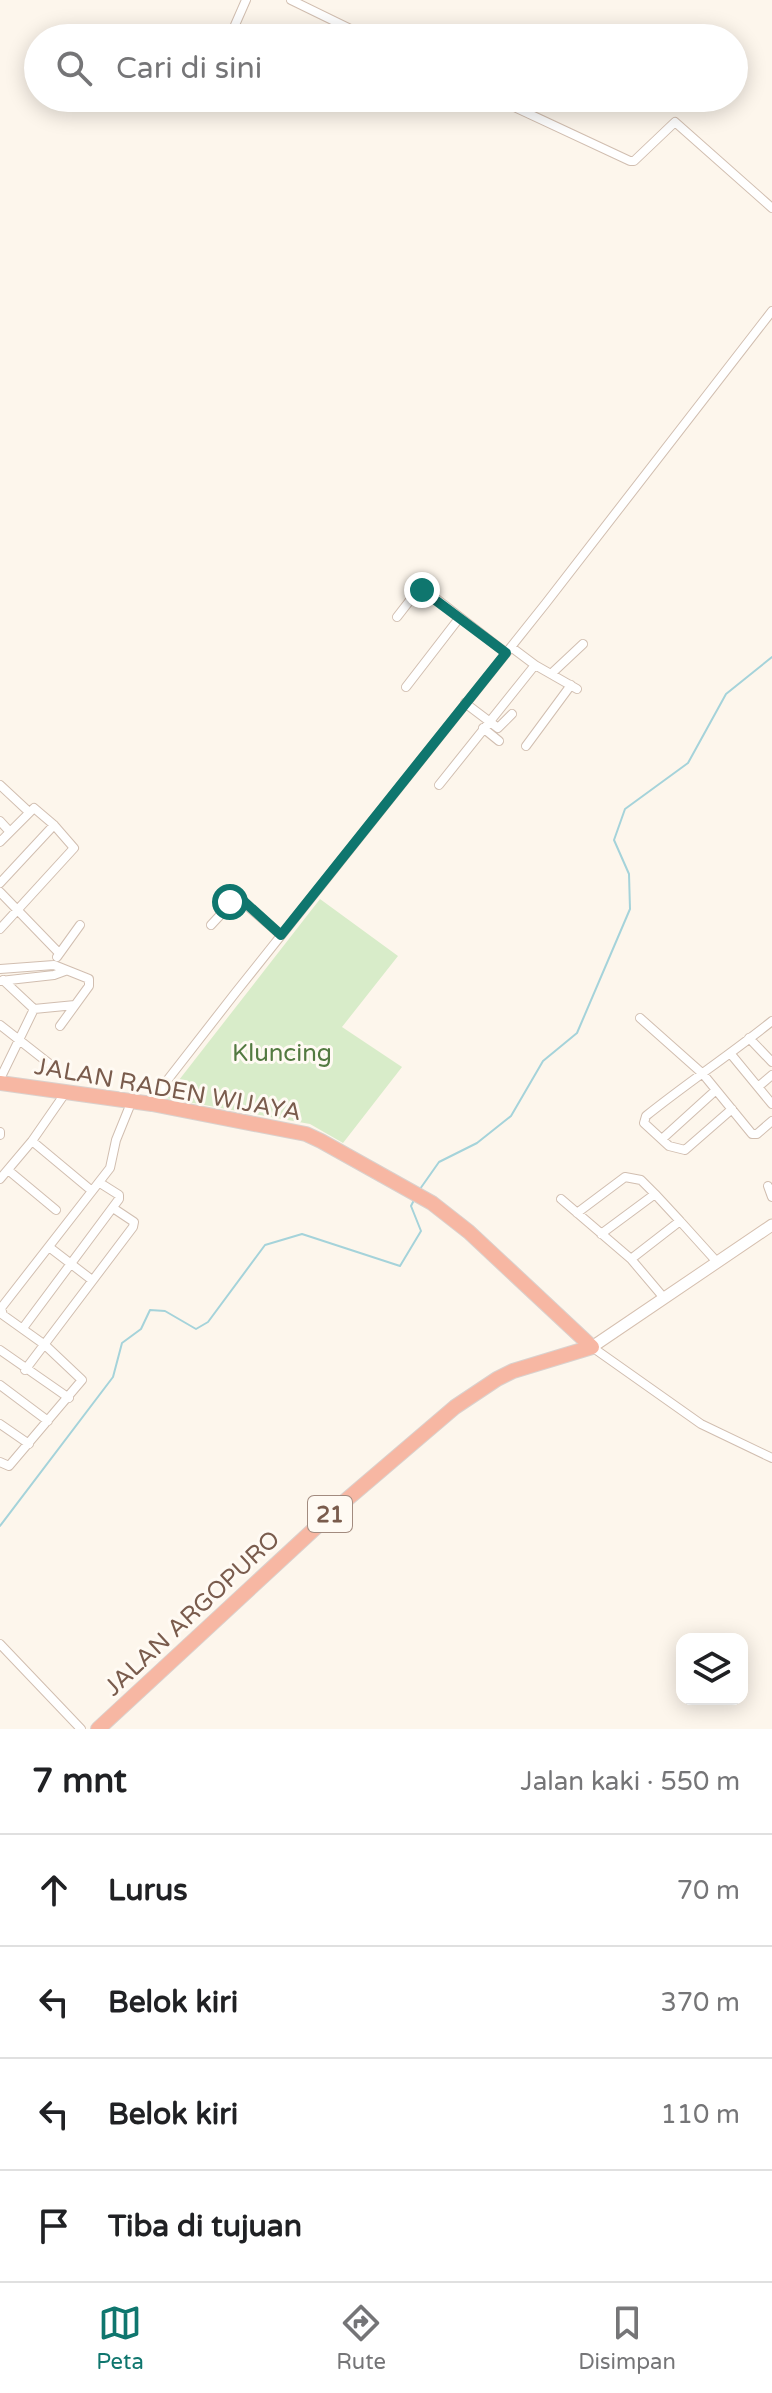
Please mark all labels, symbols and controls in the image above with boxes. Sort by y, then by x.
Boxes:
search box [24,24,748,112]
icon: search [52,46,96,90]
text: Cari di sini [116,50,262,87]
route end [404,572,440,608]
route start [212,884,248,920]
park label: Kluncing [232,1039,332,1068]
street label: JALAN RADEN WIJAYA [32,1052,304,1127]
road number: 21 [308,1496,352,1532]
street label: JALAN ARGOPURO [99,1525,286,1702]
map controls [676,1633,748,1705]
button: layers [676,1633,748,1705]
text: 7 mnt [32,1761,127,1802]
text: Jalan kaki · 550 m [521,1766,740,1797]
icon: ahead [32,1868,76,1912]
text: Lurus [108,1872,188,1909]
text: 70 m [677,1875,740,1906]
icon: left [32,1980,76,2024]
text: Belok kiri [108,1984,238,2021]
text: 370 m [660,1987,740,2018]
icon: left [32,2092,76,2136]
text: Belok kiri [108,2096,238,2133]
text: 110 m [660,2099,740,2130]
icon: arrive [32,2204,76,2248]
text: Tiba di tujuan [108,2208,302,2245]
tab: Peta [96,2301,144,2375]
tab: Rute [336,2301,386,2375]
tab: Disimpan [578,2301,676,2375]

